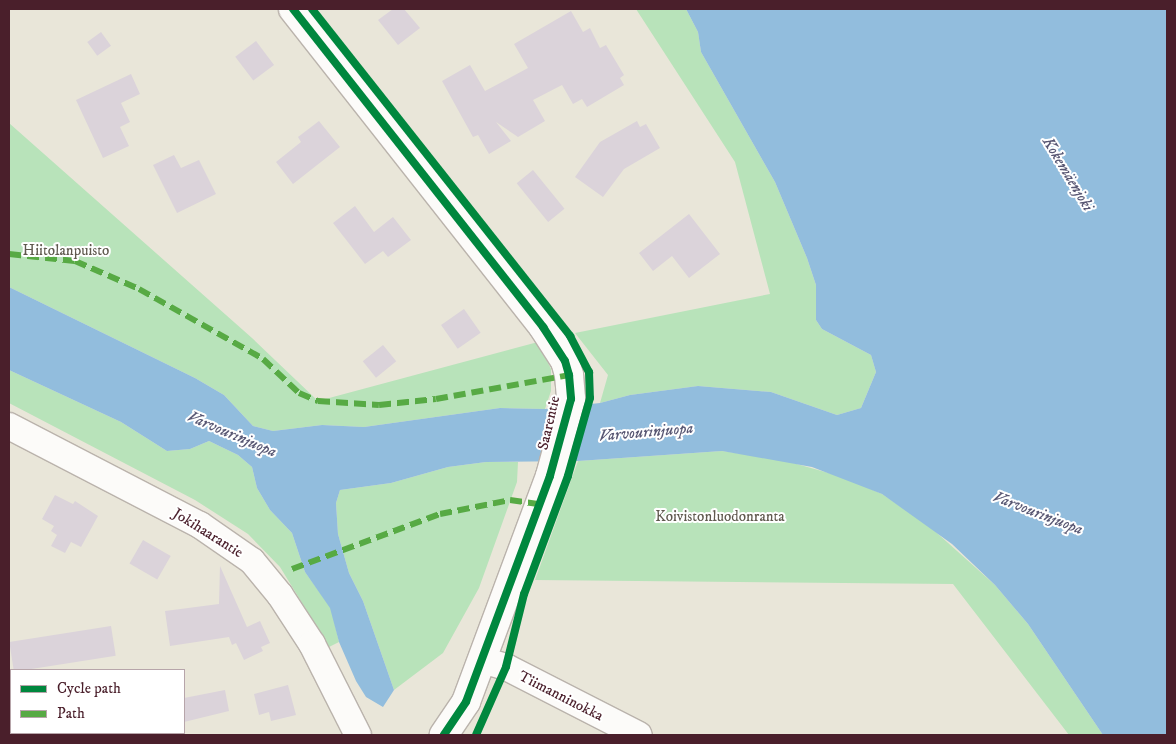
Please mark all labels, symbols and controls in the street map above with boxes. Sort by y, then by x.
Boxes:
water label: Kokemäenjoki [1038,133,1098,215]
park label: Hiitolanpuisto [23,242,109,260]
street label: Saarentie [534,394,564,452]
water label: Varvourinjuopa [185,407,279,461]
water label: Varvourinjuopa [598,418,694,446]
water label: Varvourinjuopa [990,487,1086,539]
street label: Jokihaarantie [170,504,246,562]
park label: Koivistonluodonranta [655,508,785,526]
street label: Tiimanninokka [516,667,606,725]
legend [10,669,185,734]
text: Cycle path [57,679,121,698]
text: Path [57,704,85,723]

